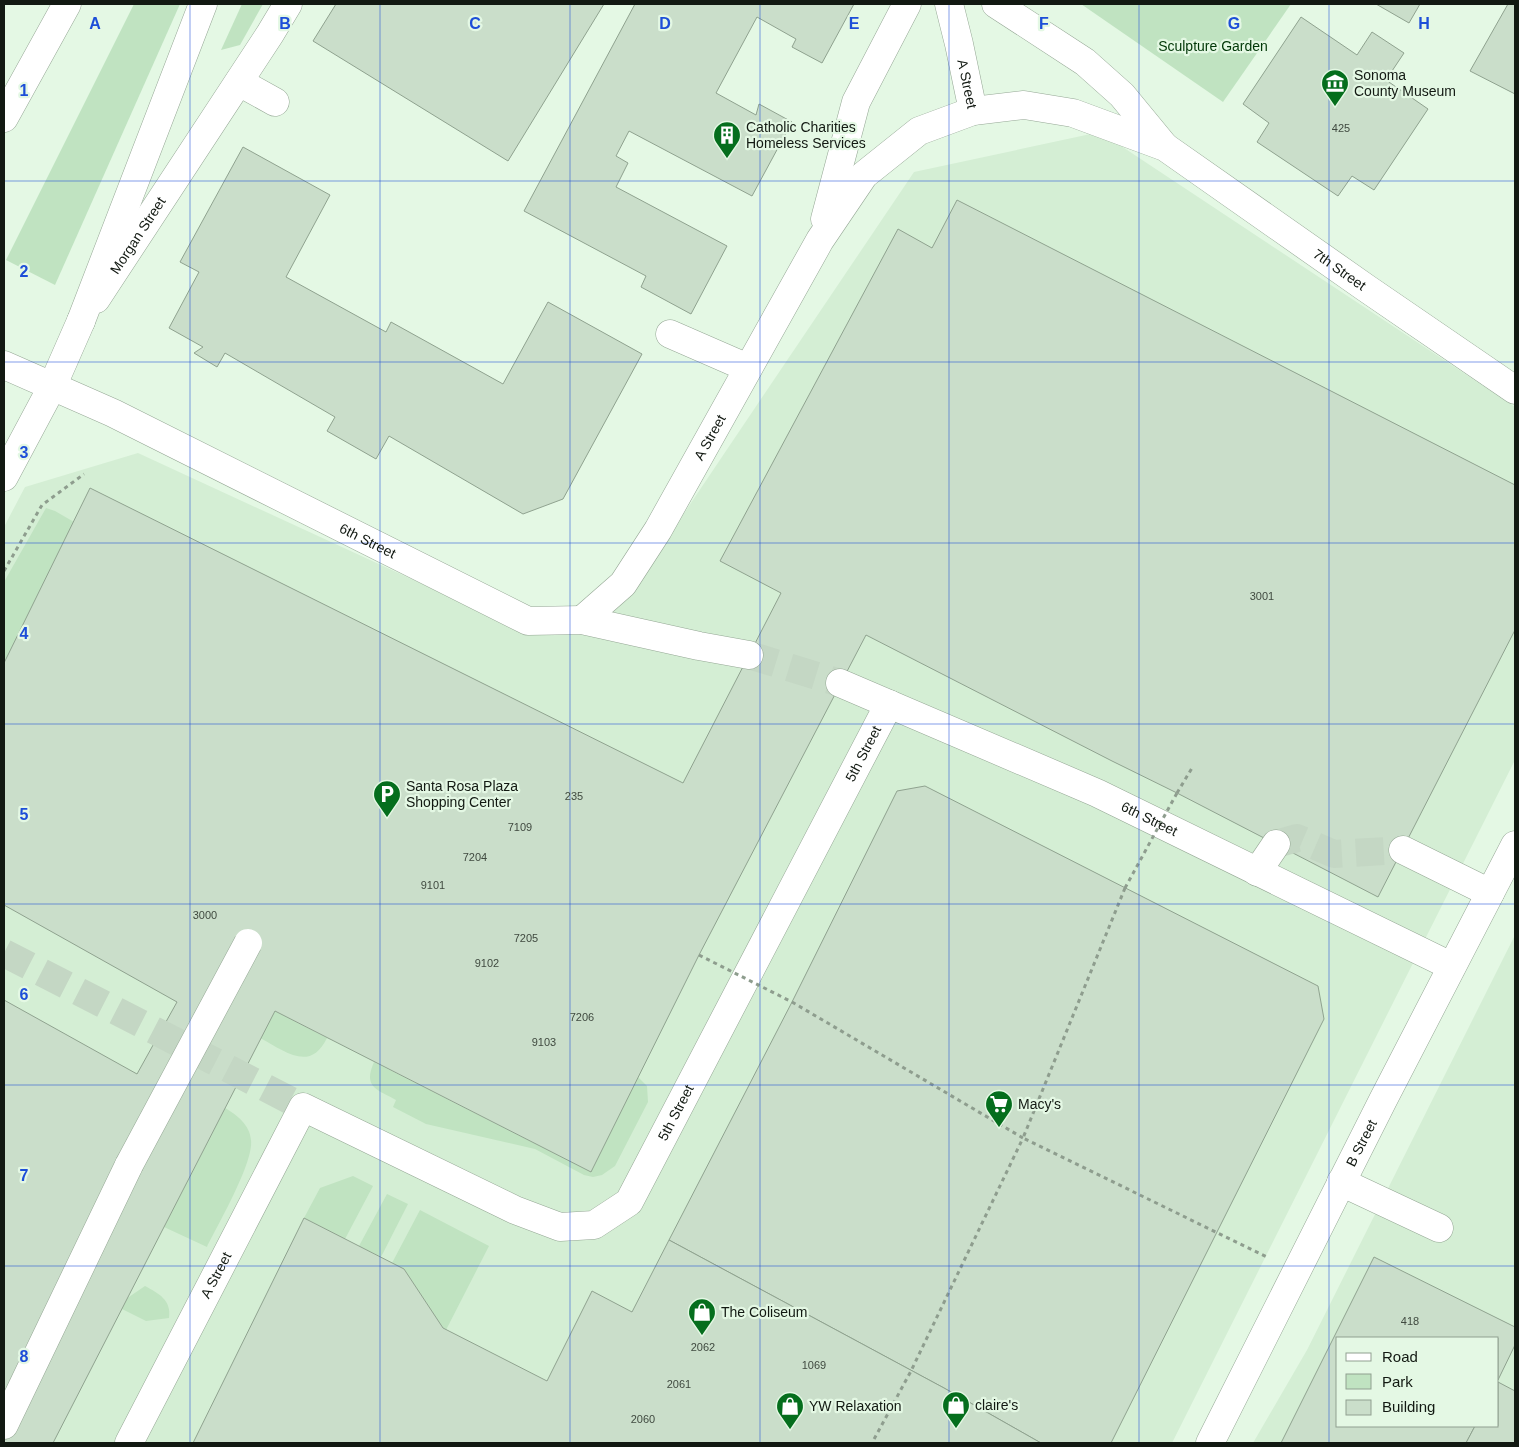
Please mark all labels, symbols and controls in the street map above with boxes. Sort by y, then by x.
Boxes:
text: A [89,15,101,32]
text: B [279,15,291,32]
text: C [469,15,481,32]
text: D [659,15,671,32]
text: E [849,15,860,32]
text: F [1039,15,1049,32]
text: G [1228,15,1240,32]
text: H [1418,15,1430,32]
park label: Sculpture Garden [1158,38,1268,54]
street label: A Street [954,58,980,110]
place label: Sonoma County Museum [1354,67,1456,99]
museum icon: Sonoma County Museum [1320,68,1350,107]
text: 1 [20,82,29,99]
place label: Catholic Charities Homeless Services [746,119,866,151]
building icon: Catholic Charities Homeless Services [712,120,742,159]
house number: 425 [1332,122,1350,134]
street label: Morgan Street [107,194,169,277]
street label: 7th Street [1310,246,1369,294]
text: 2 [20,263,29,280]
street label: A Street [691,412,729,463]
text: 3 [20,444,29,461]
street label: 6th Street [337,520,399,561]
house number: 3001 [1250,590,1274,602]
text: 4 [20,625,29,642]
street label: 5th Street [842,723,884,784]
place label: Santa Rosa Plaza Shopping Center [406,778,518,810]
parking icon: Santa Rosa Plaza Shopping Center [372,779,402,818]
house number: 235 [565,790,583,802]
street label: 6th Street [1119,798,1180,839]
text: 5 [20,806,29,823]
house number: 7109 [508,821,532,833]
house number: 7204 [463,851,487,863]
house number: 9101 [421,879,445,891]
house number: 3000 [193,909,217,921]
house number: 7205 [514,932,538,944]
house number: 9102 [475,957,499,969]
text: 6 [20,986,29,1003]
house number: 7206 [570,1011,594,1023]
house number: 9103 [532,1036,556,1048]
street label: 5th Street [655,1082,697,1143]
supermarket icon: Macy's [984,1089,1014,1128]
place label: Macy's [1018,1096,1061,1112]
street label: B Street [1343,1117,1380,1169]
text: 7 [20,1167,29,1184]
street label: A Street [197,1249,235,1301]
shop icon: The Coliseum [687,1297,717,1336]
place label: The Coliseum [721,1304,807,1320]
house number: 418 [1401,1315,1419,1327]
legend [1336,1337,1499,1427]
house number: 2062 [691,1341,715,1353]
text: 8 [20,1348,29,1365]
text: Road [1382,1348,1418,1365]
house number: 1069 [802,1359,826,1371]
text: Park [1382,1373,1413,1390]
house number: 2061 [667,1378,691,1390]
shop icon: claire's [941,1390,971,1429]
shop icon: YW Relaxation [775,1391,805,1430]
place label: claire's [975,1397,1018,1413]
place label: YW Relaxation [809,1398,902,1414]
text: Building [1382,1398,1435,1415]
house number: 2060 [631,1413,655,1425]

